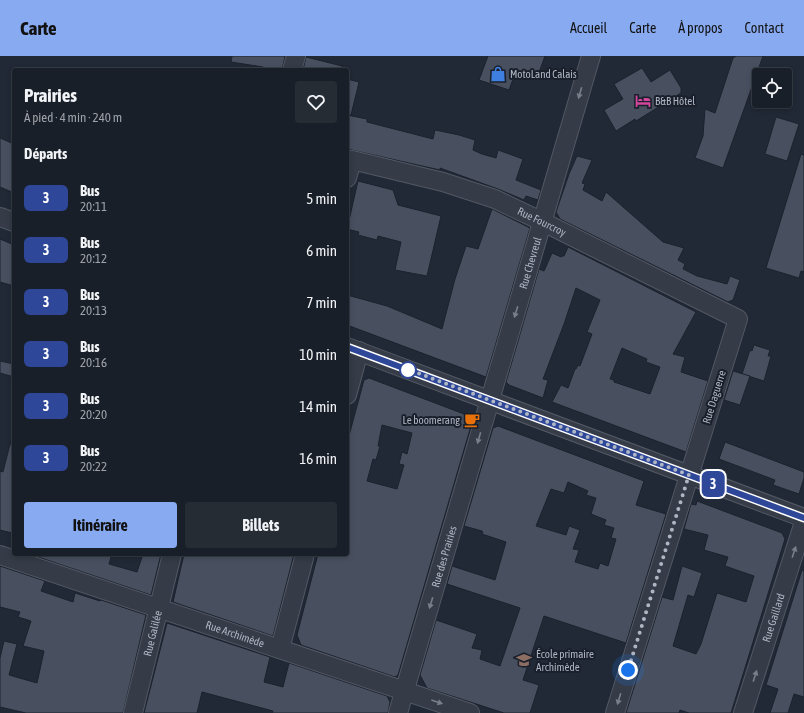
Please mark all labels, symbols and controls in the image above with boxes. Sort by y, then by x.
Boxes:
text: Carte [20,17,57,39]
text: Accueil [570,20,607,36]
text: Carte [629,20,656,36]
text: À propos [678,20,723,36]
text: Contact [745,20,784,36]
shop icon: MotoLand Calais [489,65,507,83]
place label: MotoLand Calais [510,68,577,80]
map controls [752,68,792,108]
button: locate [752,68,792,108]
button: heart [295,81,337,123]
text: Prairies [24,84,77,106]
one-way arrow [577,88,583,100]
hotel icon: B&B Hôtel [634,92,652,110]
place label: B&B Hôtel [655,95,695,107]
text: À pied · 4 min · 240 m [24,110,122,125]
text: Départs [24,145,67,162]
text: Bus [80,182,100,199]
text: 3 [43,190,49,206]
text: 5 min [306,190,337,207]
text: 20:11 [80,199,107,214]
street label: Rue Fourcroy [516,205,568,239]
text: Bus [80,234,100,251]
street label: Rue Chevreul [517,236,544,290]
text: 3 [43,242,49,258]
text: 6 min [306,242,337,259]
text: 20:12 [80,251,107,266]
text: Bus [80,286,100,303]
text: 3 [43,294,49,310]
text: 7 min [306,294,337,311]
text: 20:13 [80,303,107,318]
one-way arrow [513,307,519,319]
text: Bus [80,338,100,355]
text: 3 [43,346,49,362]
text: 10 min [299,346,337,363]
text: 20:16 [80,355,107,370]
unlabelled marker [399,361,417,379]
street label: Rue Daguerre [700,369,728,425]
text: Bus [80,390,100,407]
text: 3 [43,398,49,414]
text: 14 min [299,398,337,415]
text: 20:20 [80,407,107,422]
cafe icon: Le boomerang [463,411,481,429]
place label: Le boomerang [403,414,460,426]
one-way arrow [476,432,482,444]
text: Bus [80,442,100,459]
text: 3 [43,450,49,466]
text: 16 min [299,450,337,467]
text: 20:22 [80,459,107,474]
line badge: 3 [700,471,726,497]
text: 3 [710,476,716,492]
button: Itinéraire [24,502,177,548]
button: Billets [185,502,337,548]
street label: Rue des Prairies [429,524,459,589]
one-way arrow [791,546,797,558]
street label: Rue Gaillard [760,592,787,644]
one-way arrow [428,597,434,609]
street label: Rue Galilée [141,609,164,657]
street label: Rue Archimède [204,619,266,649]
place label: École primaire Archimède [536,648,594,673]
school or university icon: École primaire Archimède [515,651,533,669]
your location [618,660,638,680]
one-way arrow [752,670,758,682]
one-way arrow [616,694,622,706]
one-way arrow [432,699,444,705]

